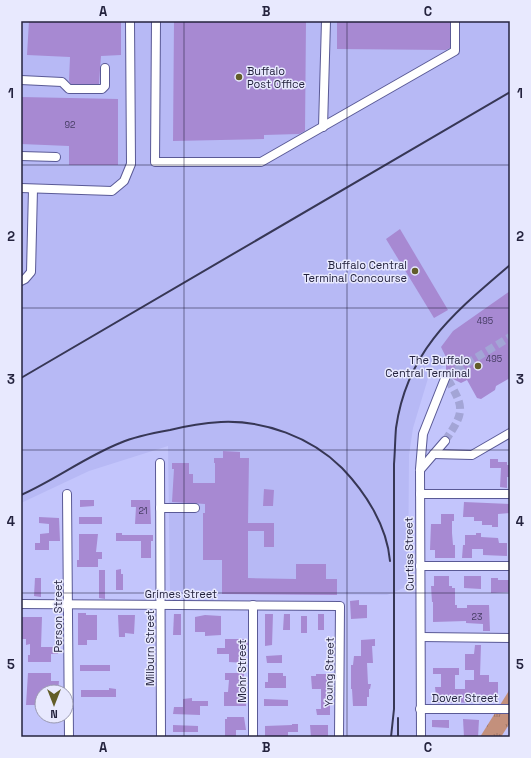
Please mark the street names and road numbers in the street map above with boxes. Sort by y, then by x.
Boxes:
street label: Curtiss Street [401,517,417,591]
street label: Person Street [51,580,65,652]
street label: Grimes Street [145,587,217,601]
street label: Milburn Street [143,610,157,686]
street label: Young Street [321,637,337,707]
street label: Mohr Street [235,639,249,703]
street label: Dover Street [432,691,498,705]

